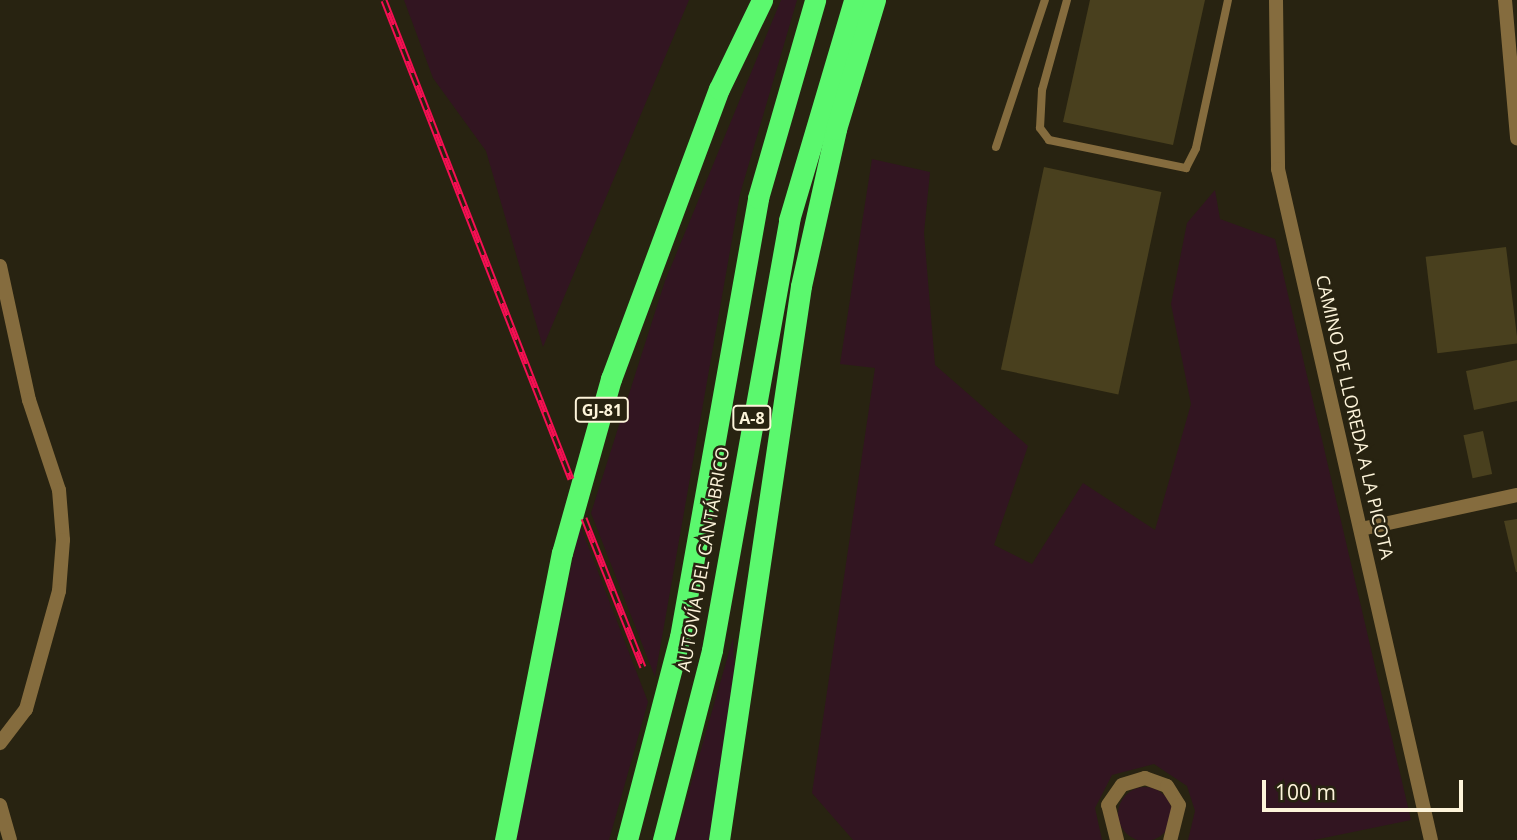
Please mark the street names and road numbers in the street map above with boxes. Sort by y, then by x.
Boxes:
street label: CAMINO DE LLOREDA A LA PICOTA [1312,273,1398,561]
road number: GJ-81 [574,398,630,422]
road number: A-8 [731,406,773,430]
street label: AUTOVÍA DEL CANTÁBRICO [673,445,733,673]

